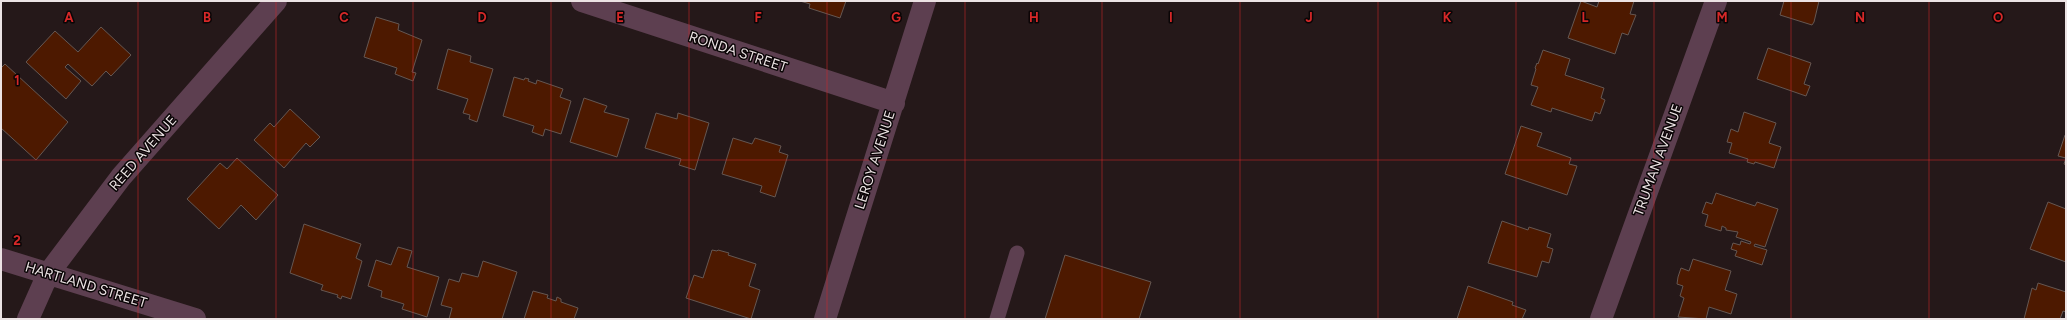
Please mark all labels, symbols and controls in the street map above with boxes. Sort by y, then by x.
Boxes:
text: A [64,10,74,25]
text: B [203,10,211,25]
text: C [339,10,349,25]
text: D [477,10,487,25]
text: E [616,10,624,25]
text: F [754,10,762,25]
text: G [891,10,901,25]
text: H [1029,10,1039,25]
text: I [1169,10,1173,25]
text: J [1305,10,1313,25]
text: K [1443,10,1452,25]
text: L [1582,10,1589,25]
text: M [1716,10,1728,25]
text: N [1855,10,1865,25]
text: O [1993,10,2003,25]
street label: RONDA STREET [687,28,790,76]
text: 1 [14,73,20,88]
street label: TRUMAN AVENUE [1630,102,1686,218]
street label: LEROY AVENUE [851,108,899,212]
street label: REED AVENUE [106,112,180,194]
text: 2 [13,233,21,248]
street label: HARTLAND STREET [23,258,149,312]

